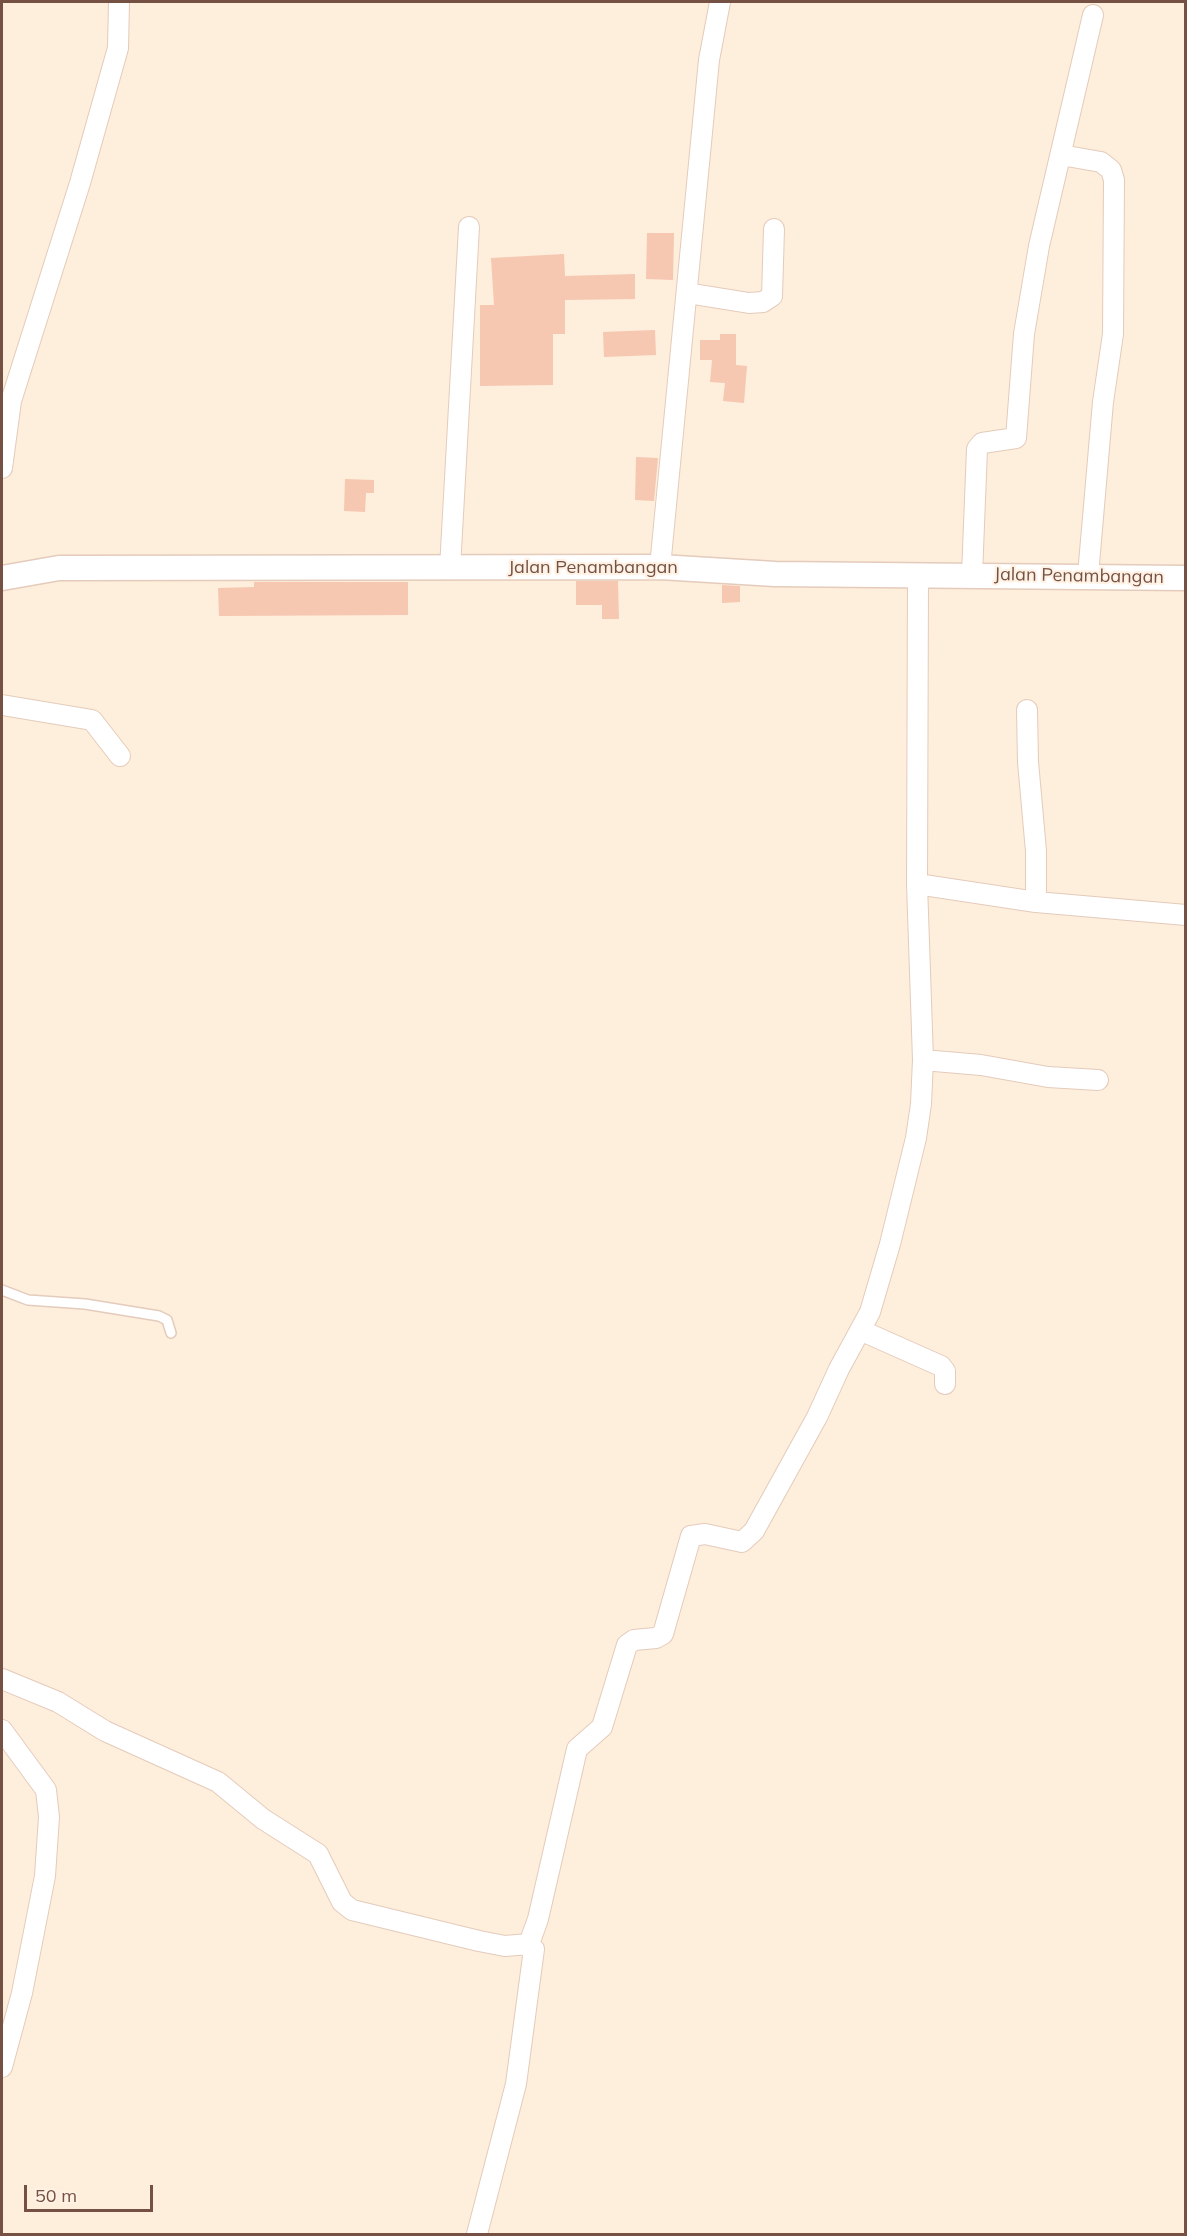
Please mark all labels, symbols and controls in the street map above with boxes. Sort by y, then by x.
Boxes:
street label: Jalan Penambangan [508,557,678,579]
street label: Jalan Penambangan [994,564,1164,588]
scale bar [27,2173,156,2211]
text: 50 m [35,2184,77,2207]

